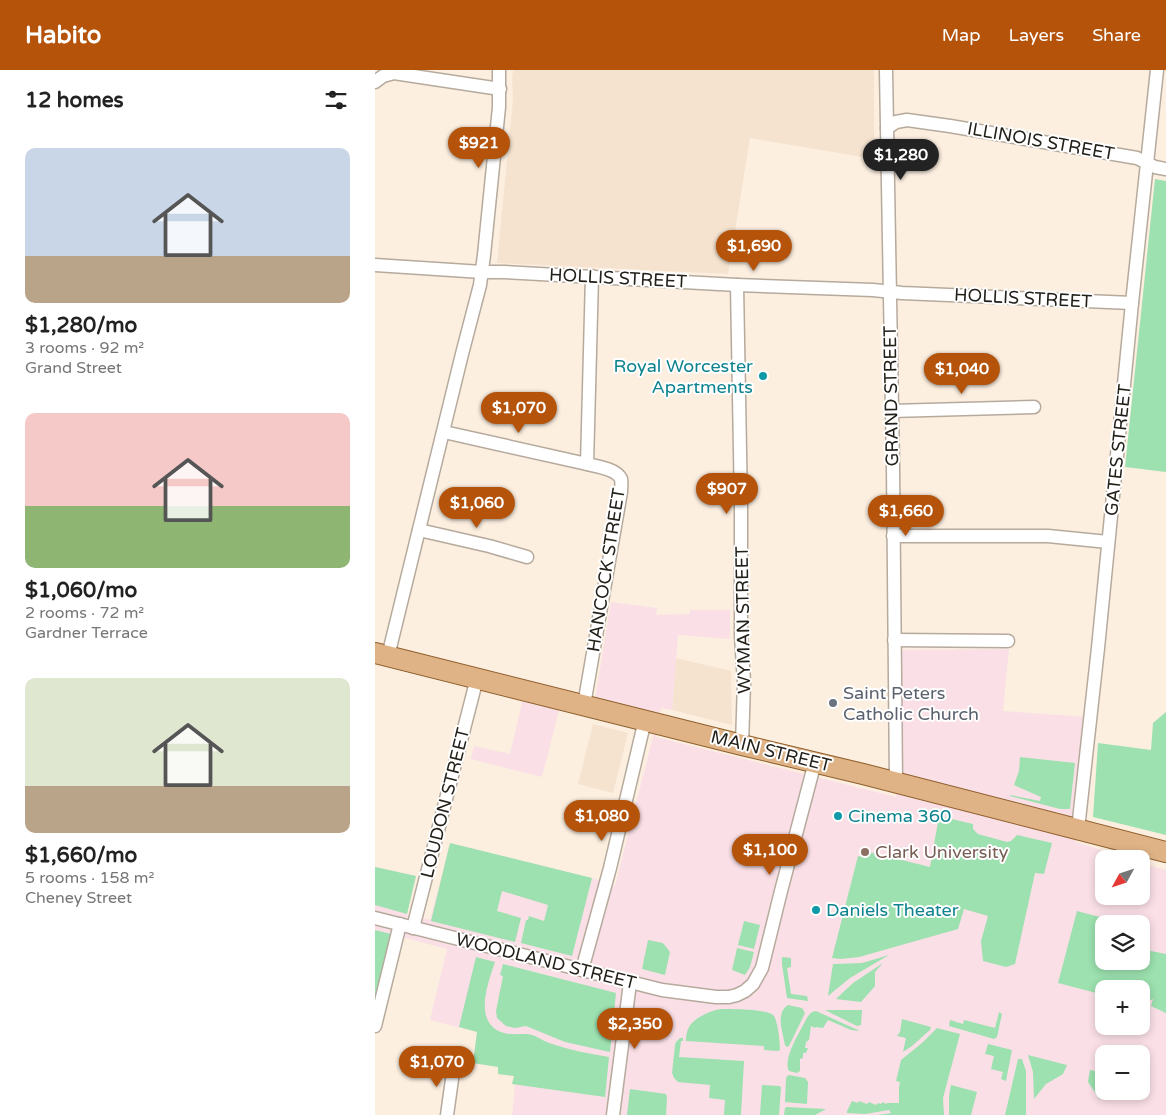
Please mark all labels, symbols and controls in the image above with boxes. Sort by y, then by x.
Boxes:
text: Habito [25,21,101,50]
text: Map [942,24,981,46]
text: Layers [1009,24,1064,46]
text: Share [1092,24,1141,46]
icon: filters [322,86,350,114]
text: 12 homes [25,88,124,113]
street label: ILLINOIS STREET [966,117,1116,165]
pin: $921 [449,126,509,169]
text: $921 [459,133,499,153]
pin: $1,280 [860,138,942,181]
text: $1,280 [874,145,928,165]
icon: home [143,180,233,270]
pin: $1,690 [713,230,795,272]
text: $1,690 [727,236,781,256]
street label: HOLLIS STREET [549,263,687,293]
street label: HOLLIS STREET [954,283,1092,313]
text: $1,280/mo [25,313,137,338]
street label: GRAND STREET [879,325,903,467]
text: 3 rooms · 92 m² [25,338,144,358]
pin: $1,040 [921,352,1003,395]
place label: Royal Worcester Apartments [613,355,753,398]
text: Grand Street [25,358,122,378]
text: $1,040 [935,359,989,379]
marker: Royal Worcester Apartments [757,370,769,382]
street label: GATES STREET [1100,383,1136,517]
pin: $1,070 [478,392,560,434]
text: $1,070 [492,398,546,418]
icon: home [143,445,233,535]
pin: $907 [697,472,757,515]
text: $907 [707,479,747,499]
pin: $1,060 [436,486,518,529]
street label: HANCOCK STREET [582,486,630,654]
text: $1,060 [450,493,504,513]
pin: $1,660 [865,494,947,537]
text: $1,660 [879,501,933,521]
street label: WYMAN STREET [731,546,755,694]
text: $1,060/mo [25,578,137,603]
text: 2 rooms · 72 m² [25,603,144,623]
text: Gardner Terrace [25,623,148,643]
place label: Saint Peters Catholic Church [843,682,979,725]
marker: Saint Peters Catholic Church [827,697,839,709]
icon: home [143,710,233,800]
street label: MAIN STREET [709,725,833,777]
street label: LOUDON STREET [416,726,474,880]
pin: $1,080 [561,800,643,842]
place label: Cinema 360 [848,805,951,827]
text: $1,080 [575,806,629,826]
marker: Cinema 360 [832,810,844,822]
pin: $1,100 [729,834,811,876]
text: $1,100 [743,840,797,860]
place label: Clark University [875,841,1009,863]
text: $1,660/mo [25,843,137,868]
marker: Clark University [859,846,871,858]
north arrow [1095,850,1150,905]
map controls [1095,850,1150,1100]
text: 5 rooms · 158 m² [25,868,154,888]
text: Cheney Street [25,888,132,908]
place label: Daniels Theater [826,899,959,921]
marker: Daniels Theater [810,904,822,916]
button: layers [1095,915,1150,970]
street label: WOODLAND STREET [454,928,639,994]
button: + [1095,980,1150,1035]
pin: $2,350 [594,1008,676,1050]
text: $2,350 [608,1014,662,1034]
button: − [1095,1045,1150,1100]
pin: $1,070 [396,1046,478,1088]
text: $1,070 [410,1052,464,1072]

